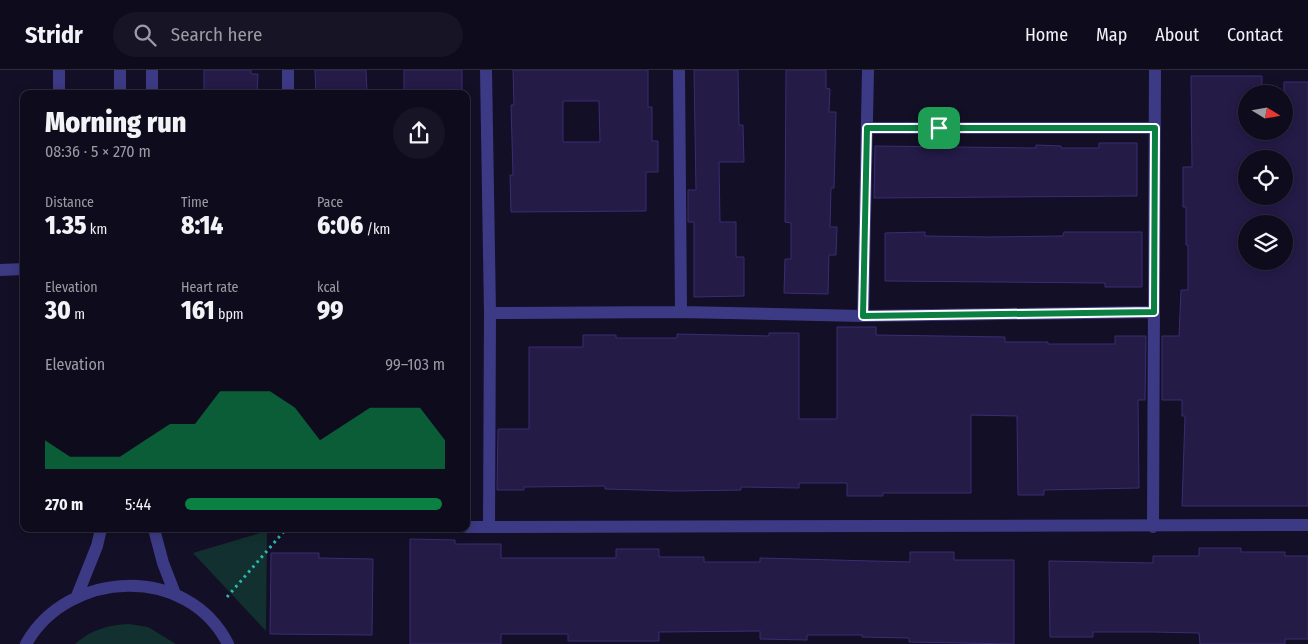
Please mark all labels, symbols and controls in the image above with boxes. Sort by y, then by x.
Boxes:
search box [113,12,463,57]
text: Stridr [25,21,83,49]
icon: search [131,21,159,49]
text: Search here [171,23,262,46]
text: Home [1025,24,1068,46]
text: Map [1096,24,1127,46]
text: About [1155,24,1199,46]
text: Contact [1227,24,1283,46]
north arrow [1238,85,1292,140]
map controls [1238,85,1293,270]
text: Morning run [45,106,186,139]
button: share [393,107,445,159]
pin [918,107,960,149]
icon: arrive [925,114,953,142]
text: 08:36 · 5 × 270 m [45,142,151,161]
button: locate [1238,150,1293,205]
text: Distance [45,194,94,211]
text: Time [181,194,209,211]
text: Pace [317,194,343,211]
text: 1.35 [45,211,87,241]
text: 8:14 [181,211,223,241]
text: 6:06 [317,211,363,241]
button: layers [1238,215,1293,270]
text: km [87,221,107,238]
text: /km [363,221,390,238]
text: Elevation [45,279,98,296]
text: Heart rate [181,279,238,296]
text: kcal [317,279,340,296]
text: 30 [45,296,71,326]
text: 161 [181,296,215,326]
text: 99 [317,296,343,326]
text: m [71,306,85,323]
text: bpm [215,306,244,323]
text: Elevation [45,355,105,374]
text: 99–103 m [385,355,445,374]
text: 270 m [45,495,83,514]
text: 5:44 [125,495,151,514]

